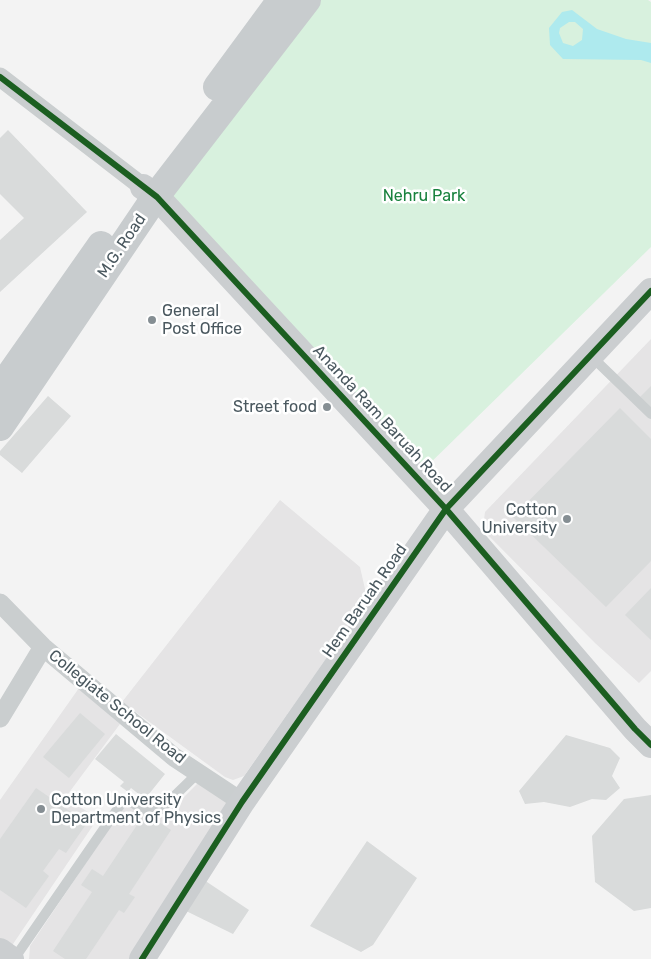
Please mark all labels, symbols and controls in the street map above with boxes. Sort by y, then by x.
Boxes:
park label: Nehru Park [383,186,465,206]
street label: M.G. Road [94,210,150,282]
place label: General Post Office [162,301,242,339]
marker: General Post Office [146,314,158,326]
street label: Ananda Ram Baruah Road [309,341,455,497]
place label: Street food [233,397,317,417]
marker: Street food [321,401,333,413]
place label: Cotton University [481,500,557,538]
marker: Cotton University [561,513,573,525]
street label: Hem Baruah Road [319,541,411,661]
street label: Collegiate School Road [45,646,189,768]
place label: Cotton University Department of Physics [51,790,221,828]
marker: Cotton University Department of Physics [35,803,47,815]

